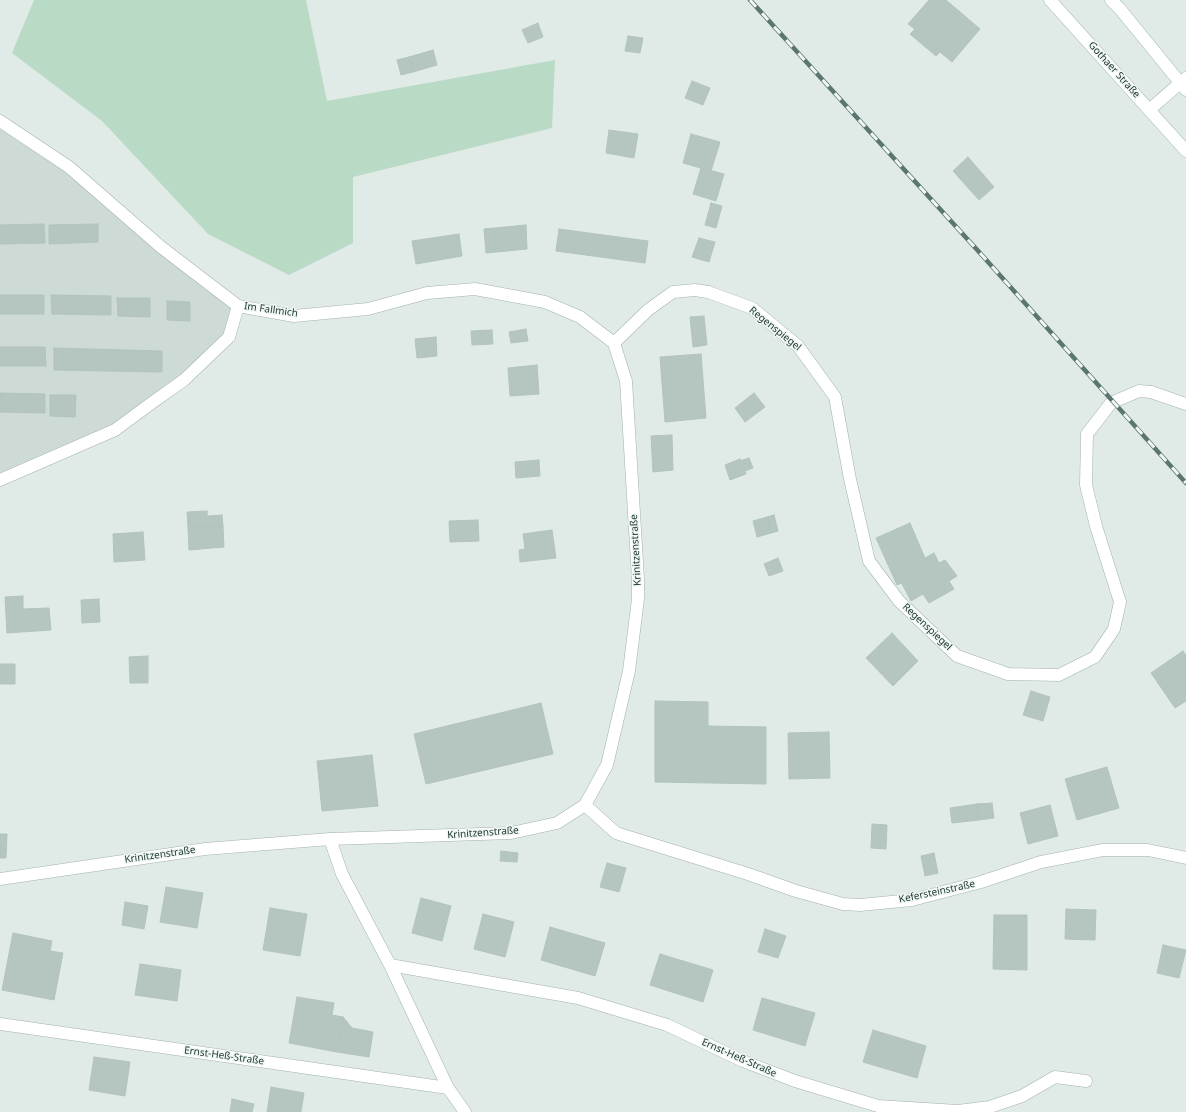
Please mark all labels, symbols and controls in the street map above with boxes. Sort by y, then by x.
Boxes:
street label: Gothaer Straße [1086,39,1142,101]
street label: Im Fallmich [243,300,299,320]
street label: Regenspiegel [747,304,803,354]
street label: Krinitzenstraße [628,514,644,586]
street label: Regenspiegel [900,601,954,653]
street label: Krinitzenstraße [447,825,519,841]
street label: Krinitzenstraße [124,844,196,866]
street label: Kefersteinstraße [898,878,976,906]
street label: Ernst-Heß-Straße [700,1036,778,1080]
street label: Ernst-Heß-Straße [183,1044,265,1068]

